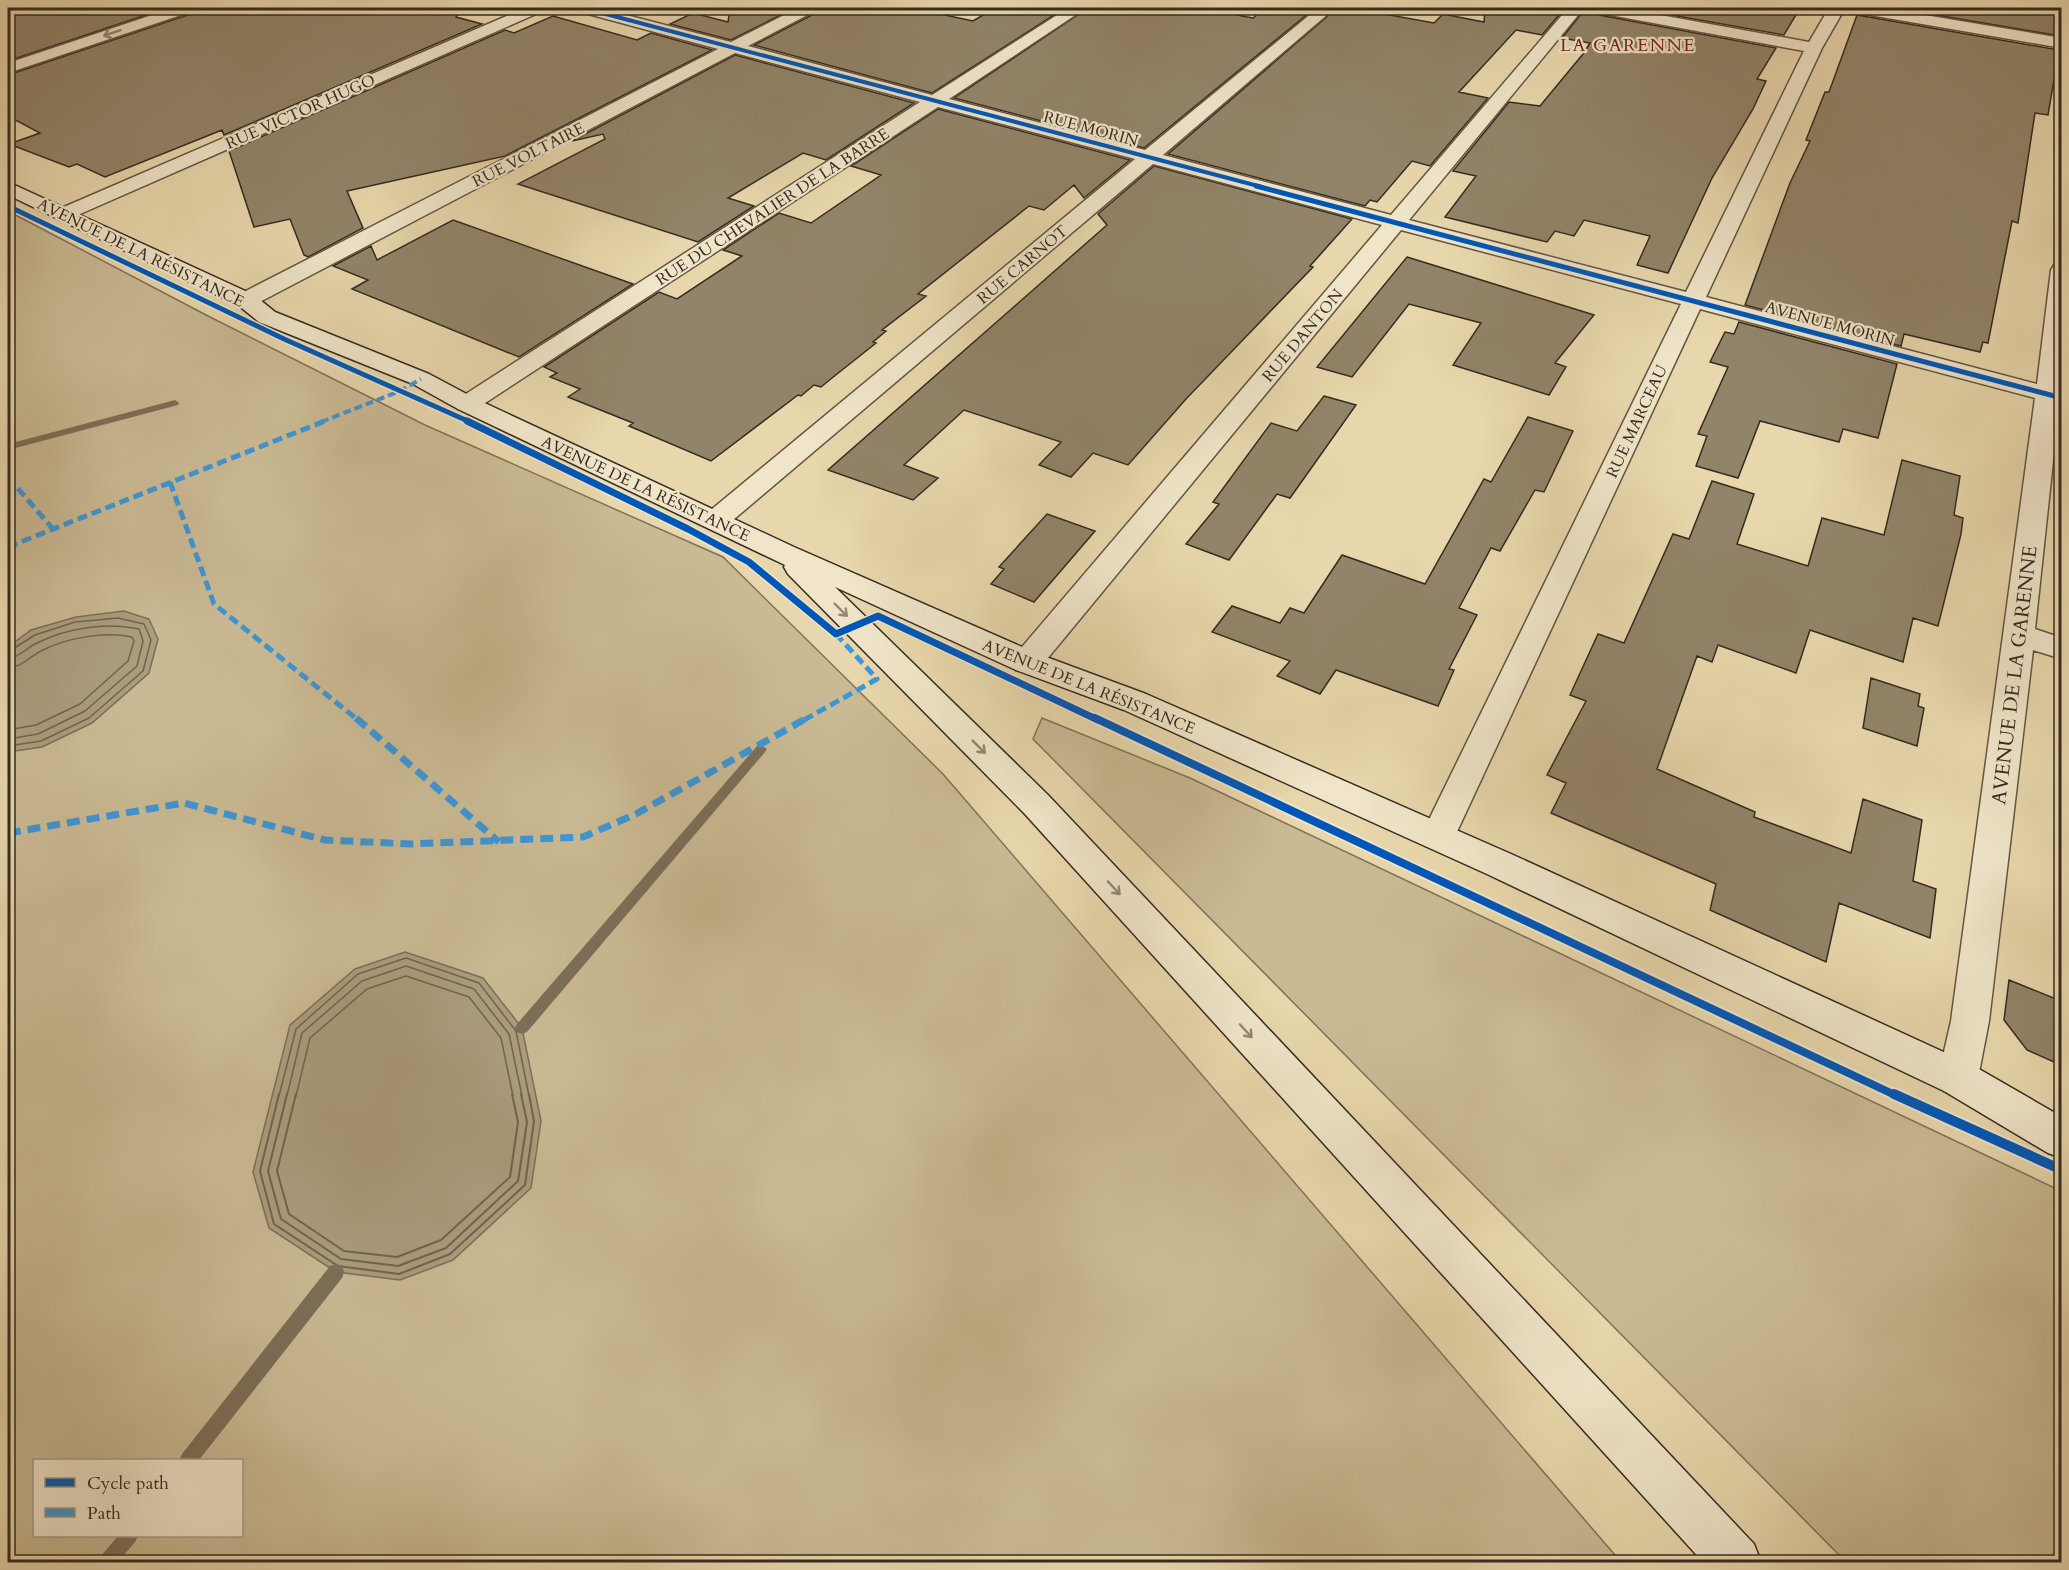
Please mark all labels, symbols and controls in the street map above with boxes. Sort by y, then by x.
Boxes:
one-way arrow [103,28,122,39]
district label: LA GARENNE [1560,33,1696,58]
street label: RUE VICTOR HUGO [222,69,379,155]
street label: RUE MORIN [1041,106,1141,152]
street label: RUE VOLTAIRE [469,117,588,193]
street label: RUE DU CHEVALIER DE LA BARRE [651,123,894,291]
street label: AVENUE DE LA RÉSISTANCE [33,193,248,313]
street label: RUE CARNOT [973,220,1073,309]
street label: RUE DANTON [1257,284,1349,387]
street label: AVENUE MORIN [1763,296,1897,352]
street label: RUE MARCEAU [1601,361,1673,482]
street label: AVENUE DE LA RÉSISTANCE [538,431,754,547]
street label: AVENUE DE LA GARENNE [1985,544,2044,806]
one-way arrow [833,602,848,617]
street label: AVENUE DE LA RÉSISTANCE [979,634,1198,740]
one-way arrow [971,740,986,755]
one-way arrow [1106,880,1120,895]
one-way arrow [1239,1024,1253,1039]
legend [33,1459,243,1537]
text: Cycle path [87,1471,169,1496]
text: Path [87,1501,121,1526]

